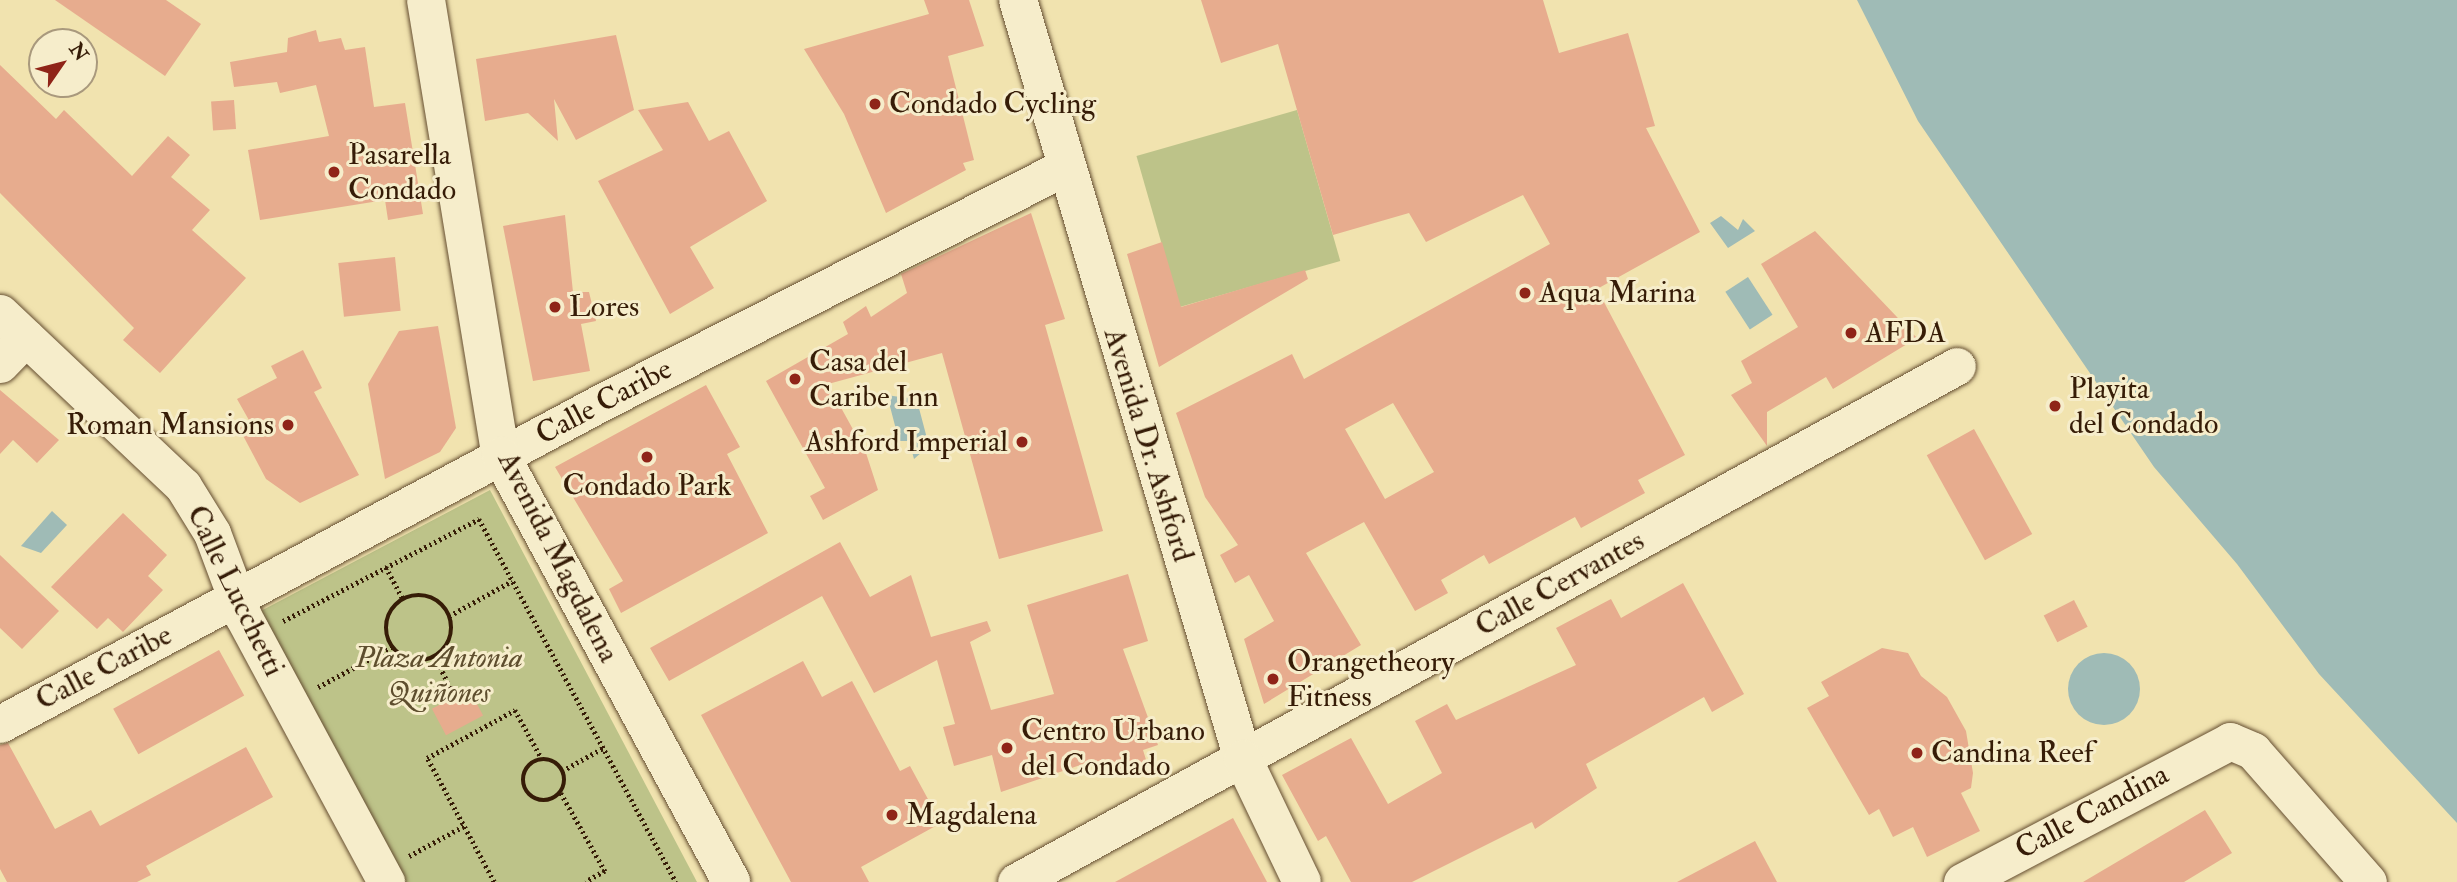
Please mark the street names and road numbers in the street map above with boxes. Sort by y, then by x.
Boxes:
street label: Avenida Dr. Ashford [1095,324,1201,566]
street label: Calle Caribe [530,351,678,453]
street label: Avenida Magdalena [489,446,627,668]
street label: Calle Lucchetti [178,500,292,682]
street label: Calle Cervantes [1469,523,1651,645]
street label: Calle Caribe [30,617,178,719]
street label: Calle Candina [2009,757,2175,867]

